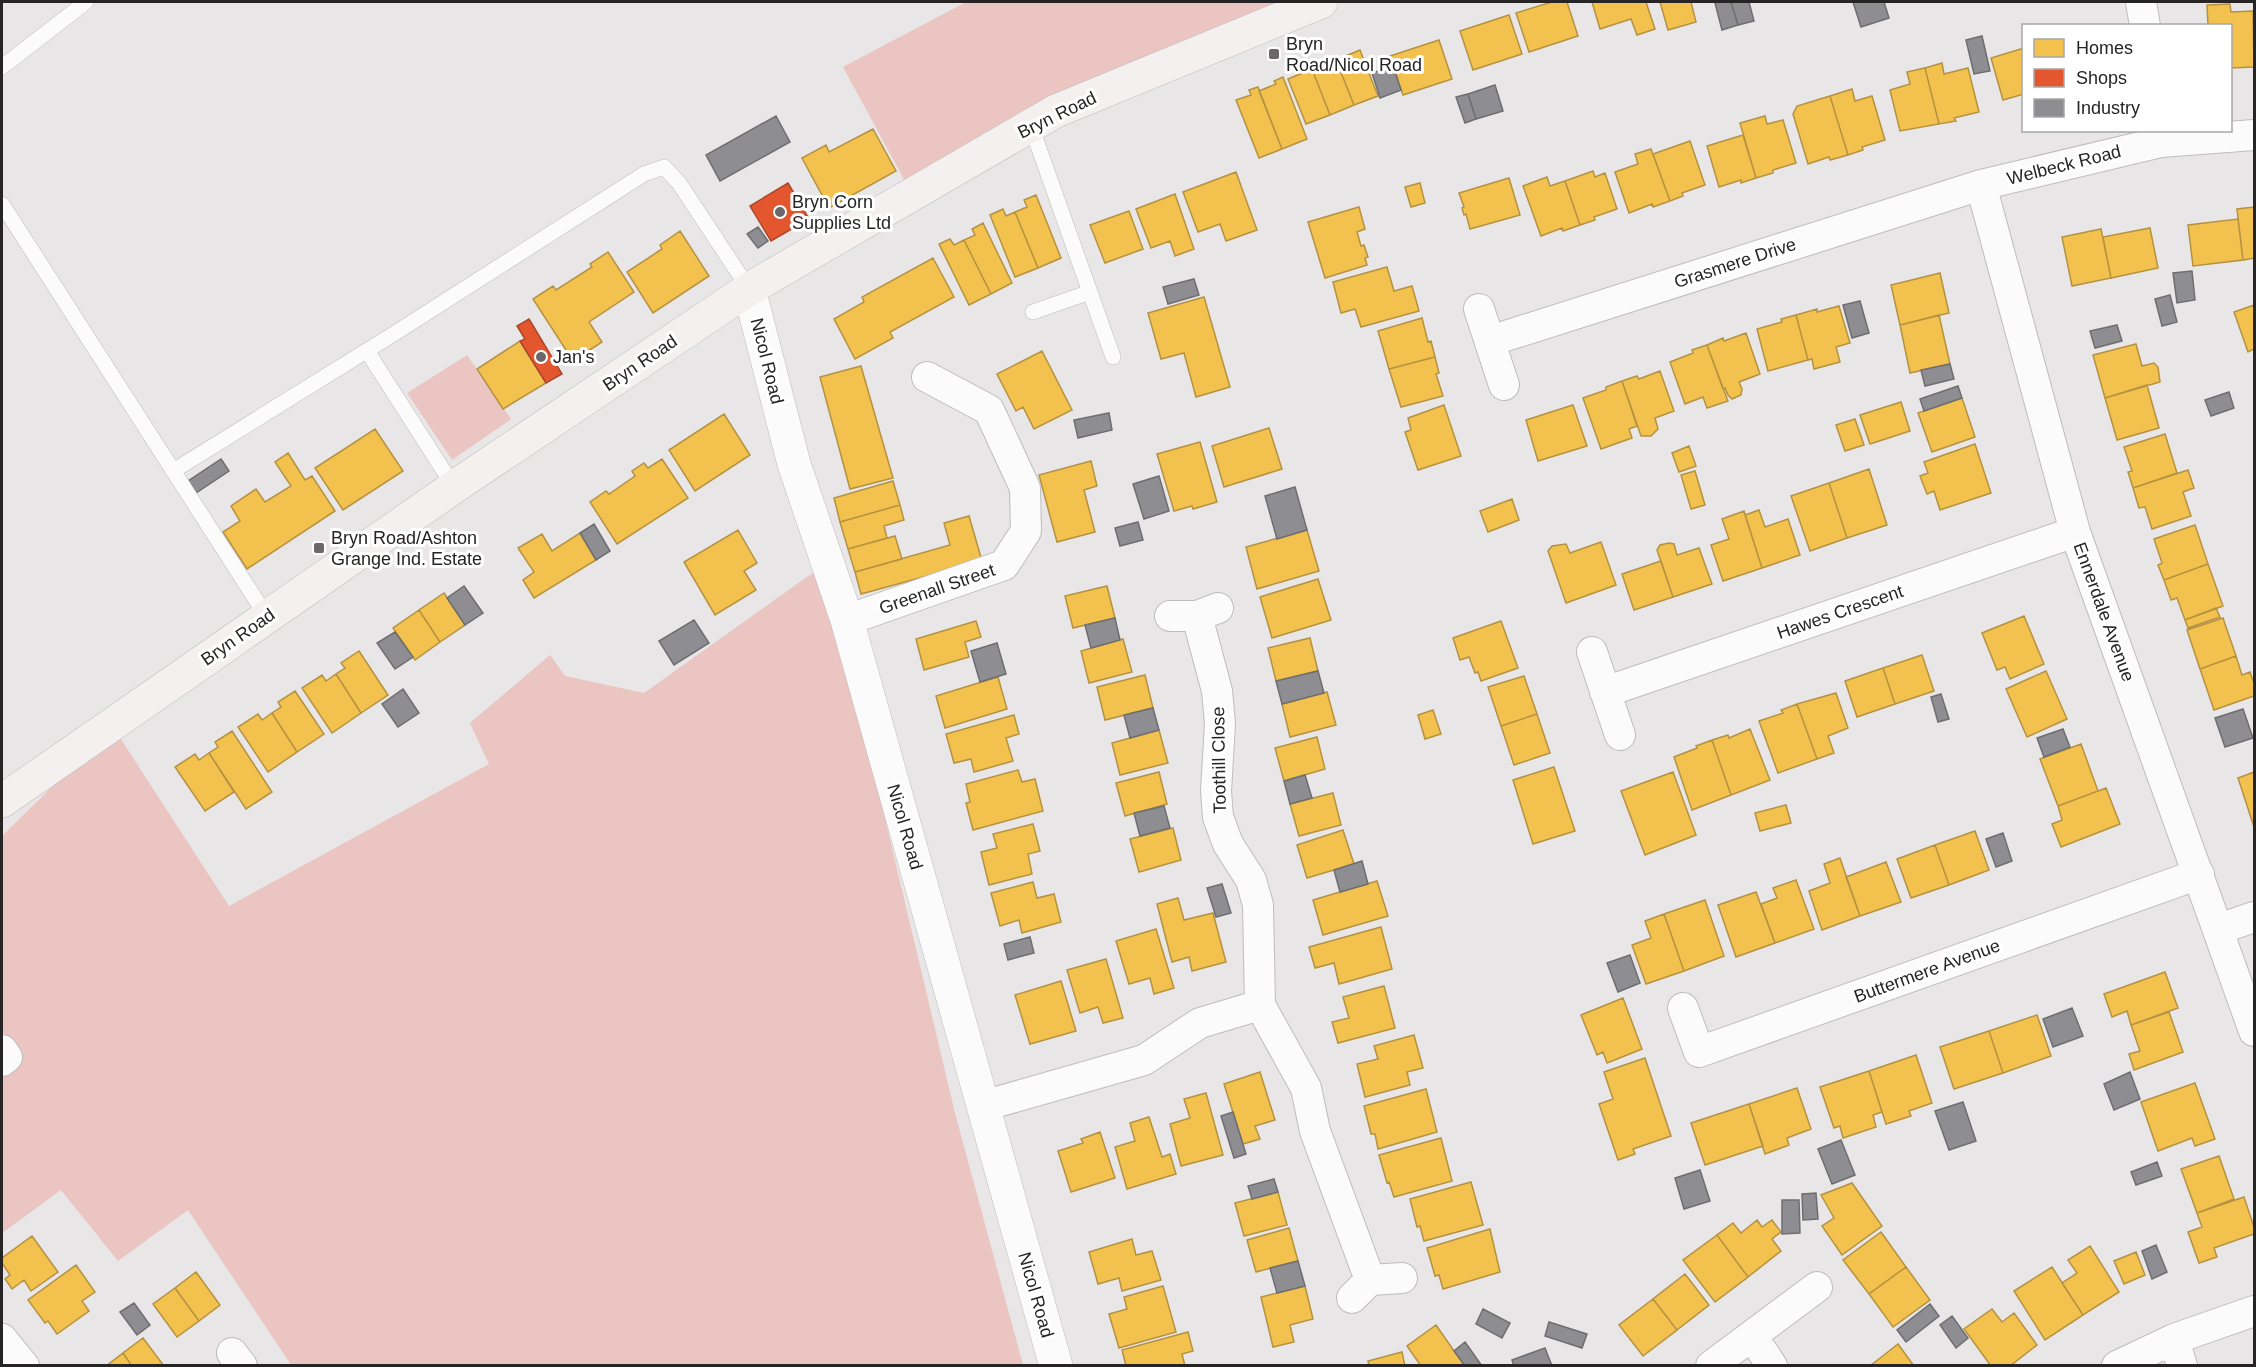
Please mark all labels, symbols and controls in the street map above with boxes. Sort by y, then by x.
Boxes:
legend [2022,24,2232,132]
place label: Bryn Road/Nicol Road [1286,34,1422,75]
text: Homes [2076,38,2133,58]
marker: Bryn Road/Nicol Road [1267,47,1281,61]
text: Shops [2076,68,2127,88]
street label: Bryn Road [1014,87,1100,143]
text: Industry [2076,98,2140,118]
street label: Welbeck Road [2005,141,2123,189]
place label: Bryn Corn Supplies Ltd [792,192,891,233]
marker: Bryn Corn Supplies Ltd [773,205,787,219]
street label: Grasmere Drive [1672,234,1798,292]
street label: Nicol Road [747,316,787,406]
street label: Bryn Road [599,331,681,395]
place label: Jan's [553,347,594,367]
marker: Jan's [534,350,548,364]
place label: Bryn Road/Ashton Grange Ind. Estate [331,528,482,569]
street label: Ennerdale Avenue [2069,540,2139,684]
marker: Bryn Road/Ashton Grange Ind. Estate [312,541,326,555]
street label: Greenall Street [877,560,997,618]
street label: Hawes Crescent [1774,581,1906,643]
street label: Bryn Road [197,604,279,670]
street label: Toothill Close [1208,706,1230,814]
street label: Nicol Road [883,782,927,872]
street label: Buttermere Avenue [1851,935,2003,1007]
street label: Nicol Road [1014,1250,1058,1340]

